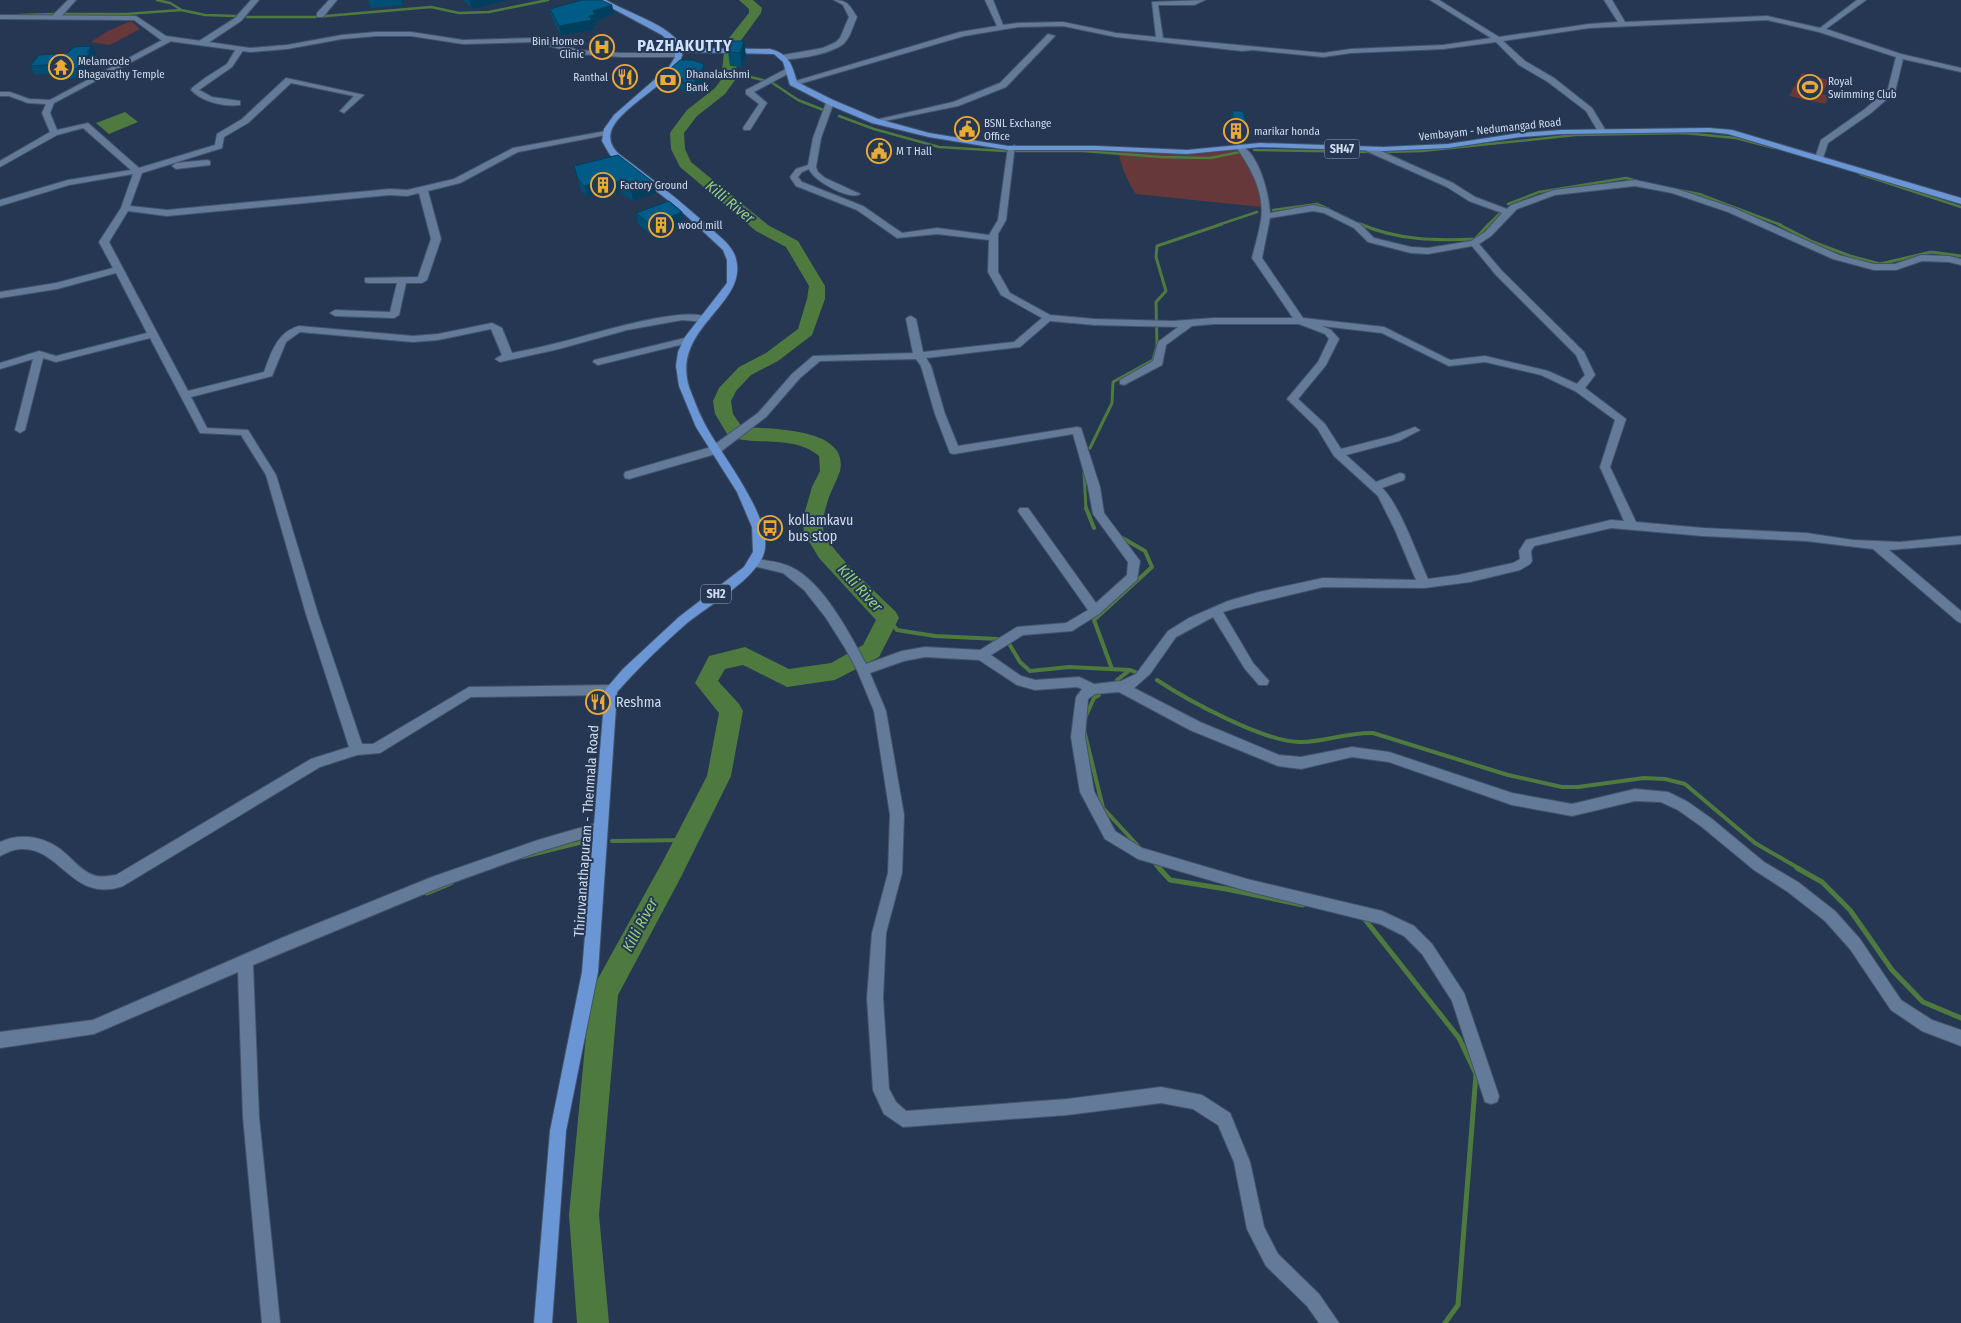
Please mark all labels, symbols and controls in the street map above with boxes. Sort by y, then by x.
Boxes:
hospital icon: Bini Homeo Clinic [589,34,615,60]
place label: Bini Homeo Clinic [532,35,584,61]
district label: PAZHAKUTTY [637,36,733,55]
temple icon: Melamcode Bhagavathy Temple [48,54,74,80]
place label: Melamcode Bhagavathy Temple [78,55,165,81]
restaurant icon: Ranthal [612,64,638,90]
bank icon: Dhanalakshmi Bank [655,67,681,93]
place label: Dhanalakshmi Bank [686,68,750,94]
place label: Ranthal [573,71,608,84]
sports icon: Royal Swimming Club [1797,74,1823,100]
place label: Royal Swimming Club [1828,75,1897,101]
public building icon: BSNL Exchange Office [954,116,980,142]
street label: Vembayam - Nedumangad Road [1418,116,1562,143]
place label: BSNL Exchange Office [984,117,1051,143]
building icon: marikar honda [1223,118,1249,144]
place label: marikar honda [1254,125,1320,138]
public building icon: M T Hall [866,138,892,164]
road number: SH47 [1324,140,1360,158]
place label: M T Hall [896,145,932,158]
building icon: Factory Ground [590,172,616,198]
water label: Killi River [702,177,759,228]
place label: Factory Ground [620,179,688,192]
building icon: wood mill [648,212,674,238]
place label: wood mill [678,219,722,232]
place label: kollamkavu bus stop [788,512,853,545]
bus stop icon: kollamkavu bus stop [757,515,783,541]
water label: Killi River [834,561,887,616]
road number: SH2 [701,584,731,604]
restaurant icon: Reshma [585,689,611,715]
place label: Reshma [616,694,661,711]
street label: Thiruvanathapuram - Thenmala Road [571,724,602,938]
water label: Killi River [619,895,662,955]

